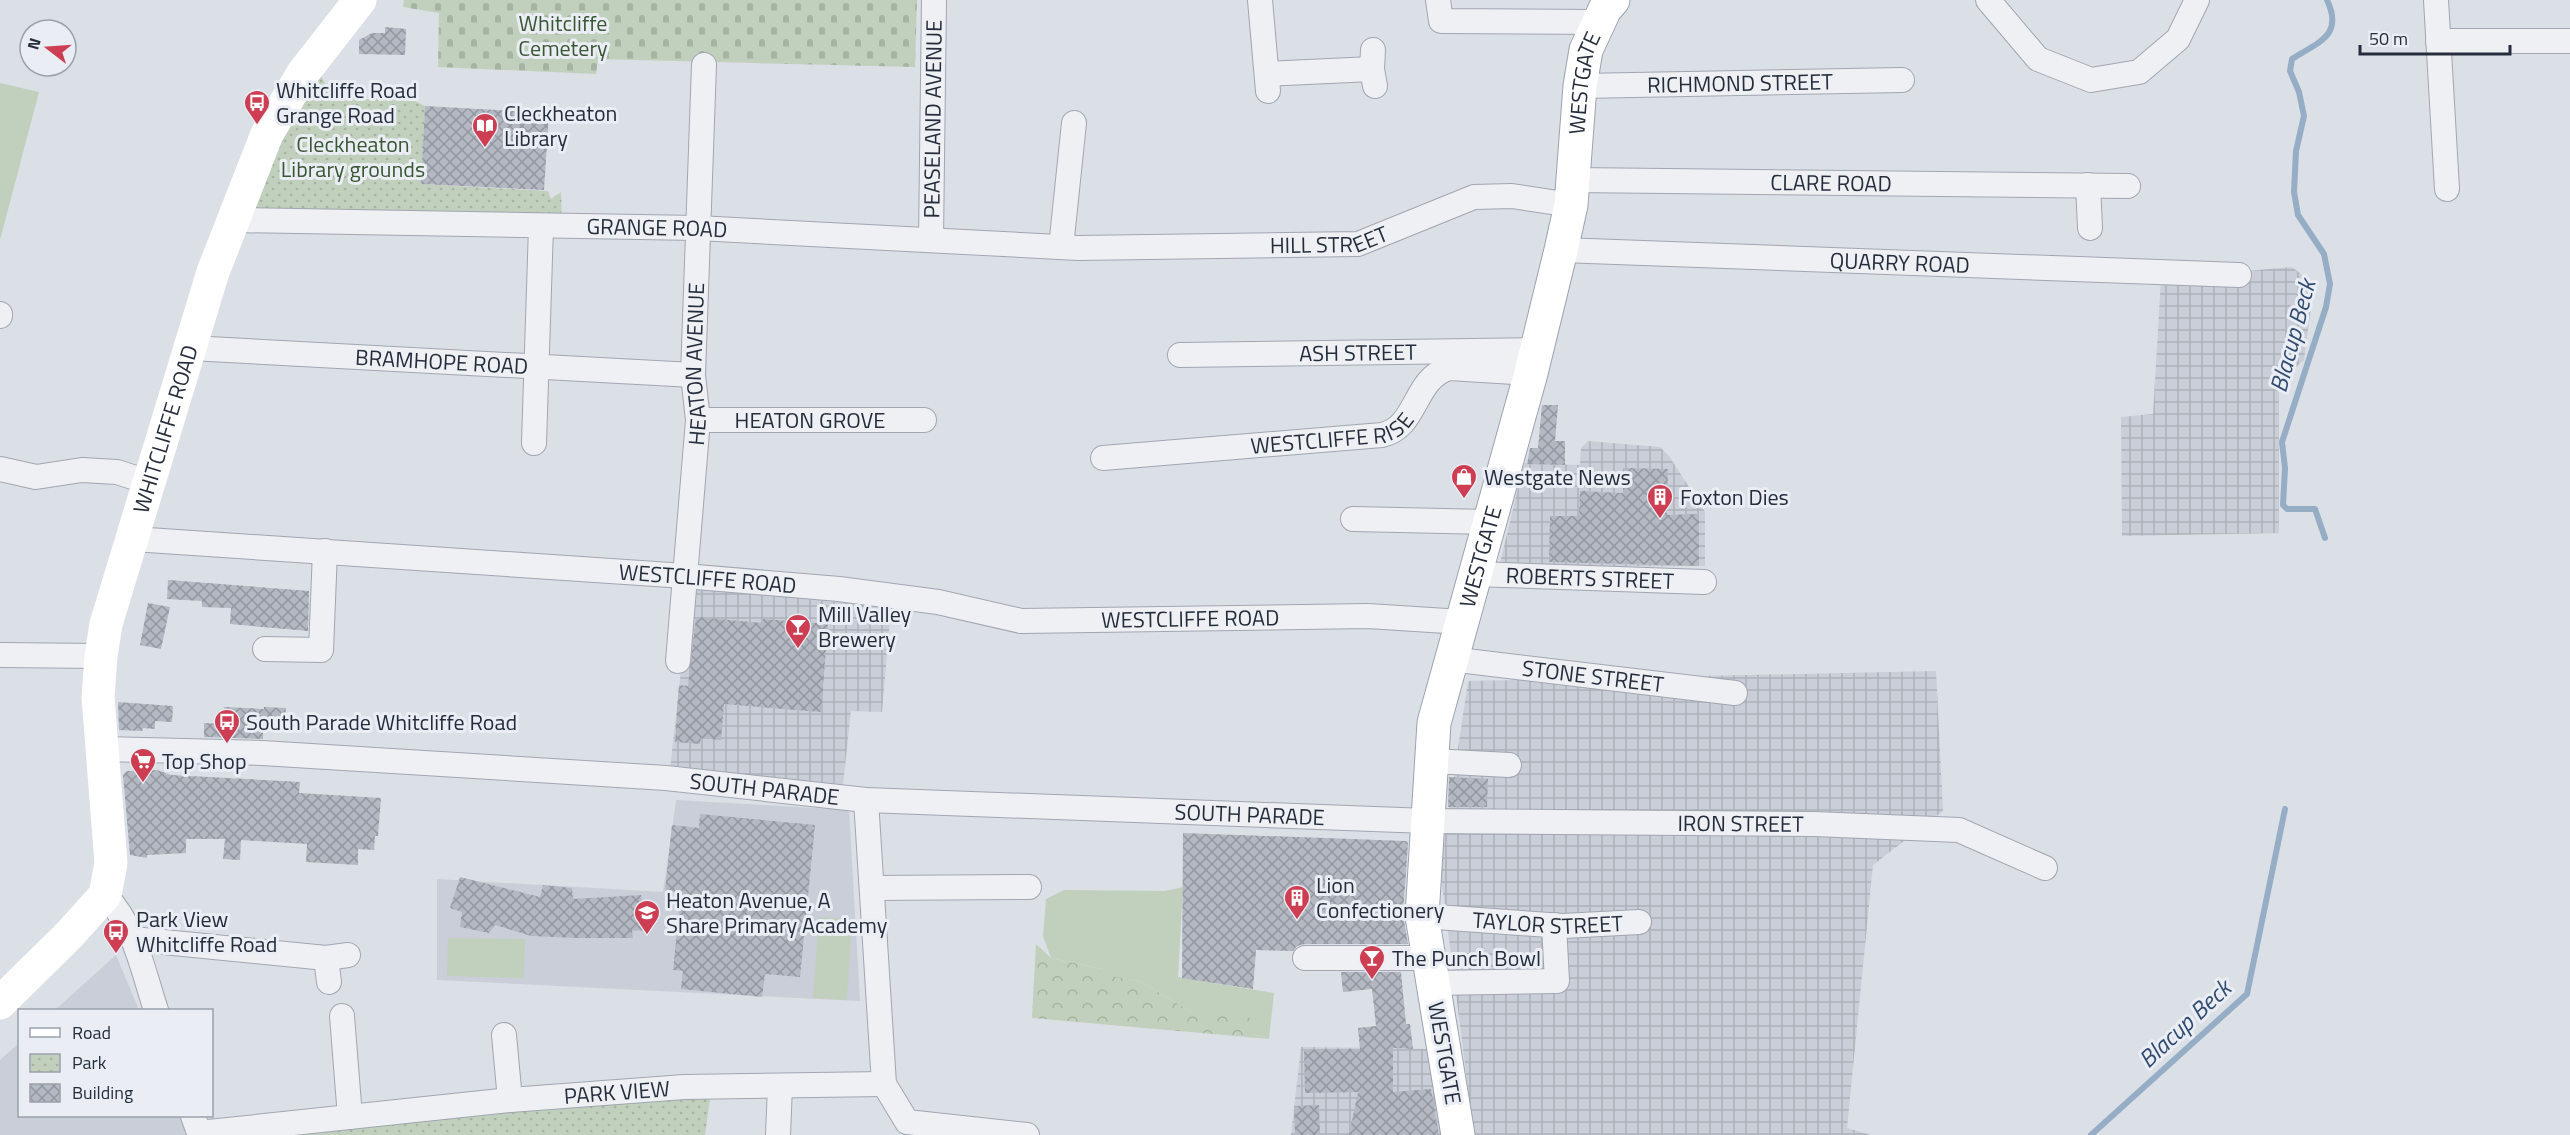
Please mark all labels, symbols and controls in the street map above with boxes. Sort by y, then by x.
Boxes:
park label: Whitcliffe Cemetery [518,6,608,65]
north arrow [18,18,78,78]
scale bar [2360,18,2510,56]
street label: PEASELAND AVENUE [914,20,951,219]
text: 50 m [2369,25,2408,52]
street label: WESTGATE [1559,26,1609,136]
text: N [21,35,47,52]
street label: RICHMOND STREET [1647,64,1834,102]
place label: Whitcliffe Road Grange Road [276,73,417,132]
bus stop icon: Whitcliffe Road Grange Road [242,88,272,126]
place label: Cleckheaton Library [504,96,617,155]
library icon: Cleckheaton Library [470,111,500,149]
park label: Cleckheaton Library grounds [281,127,425,186]
street label: CLARE ROAD [1770,165,1892,200]
street label: GRANGE ROAD [586,209,728,247]
street label: HILL STREET [1270,216,1393,262]
street label: QUARRY ROAD [1829,243,1970,282]
water label: Blacup Beck [2260,272,2325,396]
street label: HEATON AVENUE [676,282,715,447]
street label: ASH STREET [1299,335,1417,370]
street label: BRAMHOPE ROAD [354,340,529,383]
street label: WHITCLIFFE ROAD [124,341,207,517]
street label: HEATON GROVE [735,403,885,437]
street label: WESTCLIFFE RISE [1249,405,1422,463]
place label: Westgate News [1484,460,1631,494]
shop icon: Westgate News [1449,462,1479,500]
place label: Foxton Dies [1680,480,1789,514]
building icon: Foxton Dies [1645,482,1675,520]
street label: WESTGATE [1450,502,1510,611]
street label: WESTCLIFFE ROAD [618,555,798,602]
street label: ROBERTS STREET [1505,558,1675,598]
place label: Mill Valley Brewery [818,597,912,656]
street label: WESTCLIFFE ROAD [1101,600,1279,637]
bar icon: Mill Valley Brewery [783,612,813,650]
street label: STONE STREET [1520,651,1666,701]
place label: South Parade Whitcliffe Road [246,705,517,739]
bus stop icon: South Parade Whitcliffe Road [212,707,242,745]
place label: Top Shop [162,744,247,778]
supermarket icon: Top Shop [128,746,158,784]
street label: SOUTH PARADE [688,764,841,814]
street label: SOUTH PARADE [1174,795,1325,834]
street label: IRON STREET [1677,806,1804,841]
place label: Lion Confectionery [1316,868,1445,927]
place label: Heaton Avenue, A Share Primary Academy [666,883,888,942]
building icon: Lion Confectionery [1282,883,1312,921]
school or university icon: Heaton Avenue, A Share Primary Academy [632,898,662,936]
place label: Park View Whitcliffe Road [136,902,277,961]
street label: TAYLOR STREET [1471,903,1624,943]
bus stop icon: Park View Whitcliffe Road [101,917,131,955]
place label: The Punch Bowl [1392,941,1541,975]
bar icon: The Punch Bowl [1357,943,1387,981]
water label: Blacup Beck [2130,969,2241,1076]
street label: WESTGATE [1419,999,1471,1107]
legend [18,1009,213,1117]
text: Road [72,1019,111,1046]
text: Park [72,1049,107,1076]
street label: PARK VIEW [563,1071,671,1113]
text: Building [72,1079,133,1106]

